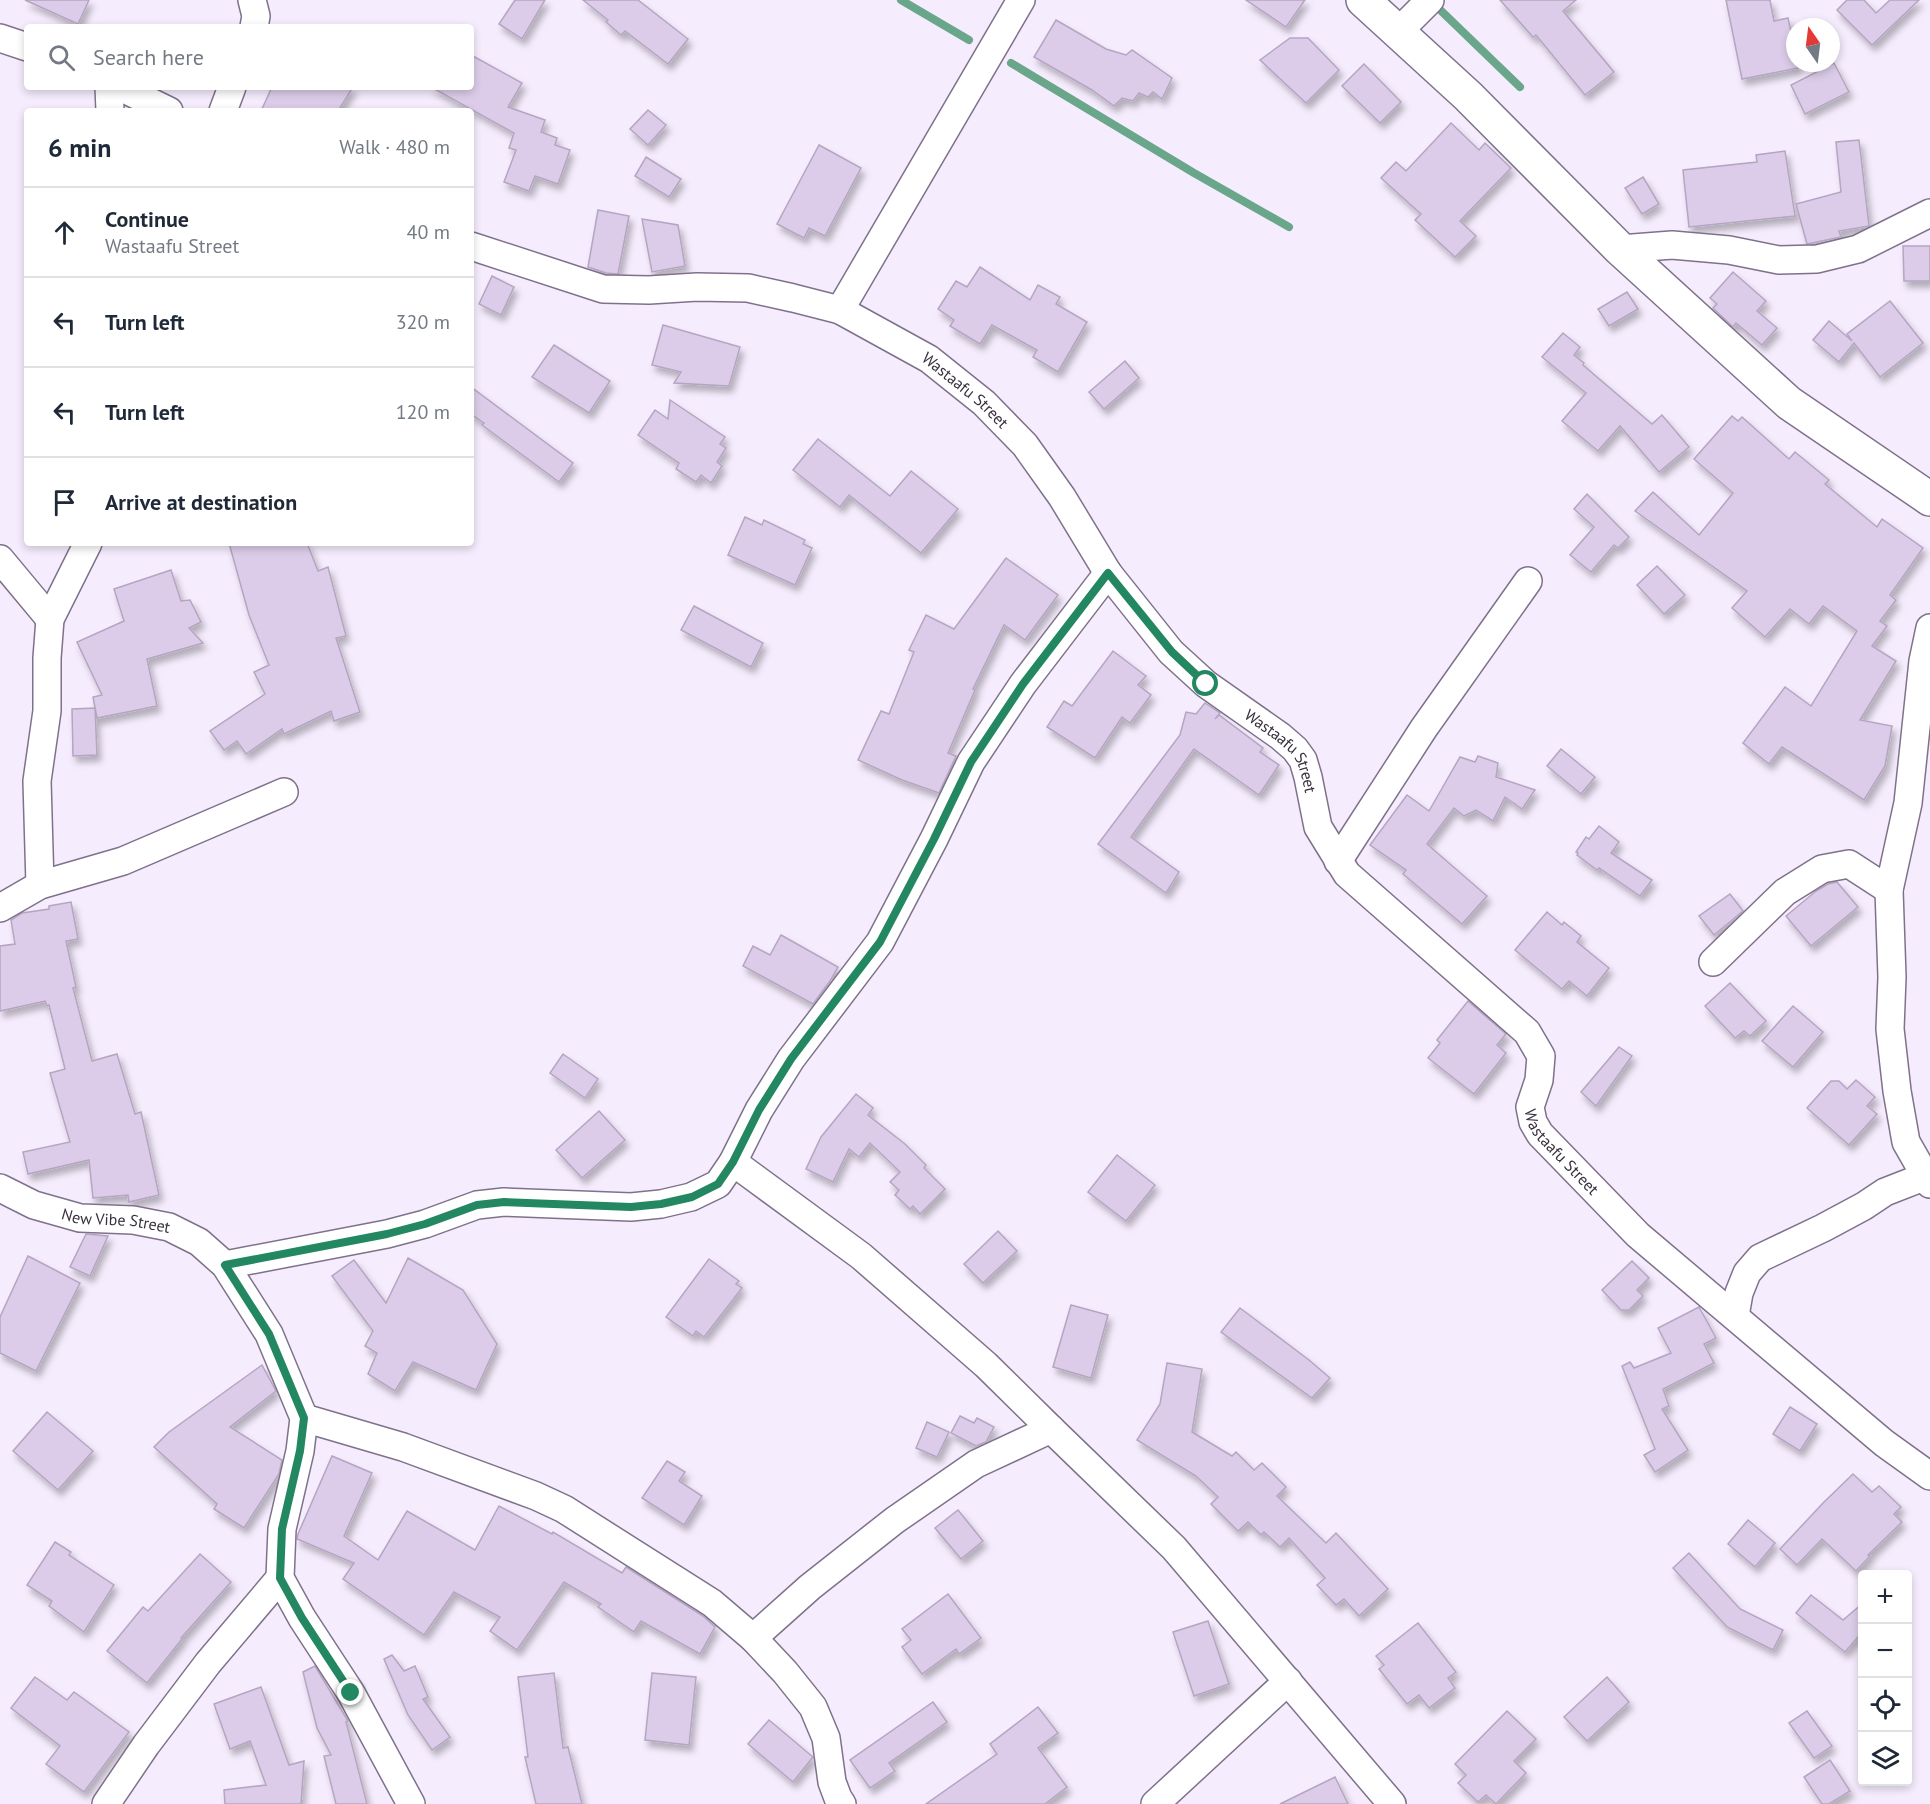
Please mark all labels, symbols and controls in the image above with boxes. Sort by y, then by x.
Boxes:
north arrow [1786,18,1840,72]
search box [24,24,474,90]
icon: search [45,41,78,74]
text: Search here [93,43,204,71]
text: 6 min [48,131,111,164]
text: Walk · 480 m [339,134,450,160]
text: Continue [105,205,189,233]
icon: ahead [48,216,81,249]
text: 40 m [407,219,450,245]
text: Wastaafu Street [105,233,239,259]
icon: left [48,306,81,339]
text: Turn left [105,308,185,336]
text: 320 m [396,309,450,335]
street label: Wastaafu Street [918,347,1013,433]
icon: left [48,396,81,429]
text: Turn left [105,398,185,426]
text: 120 m [396,399,450,425]
icon: arrive [48,486,81,519]
text: Arrive at destination [105,488,297,516]
route start [1192,670,1218,696]
street label: Wastaafu Street [1241,704,1321,795]
street label: Wastaafu Street [1521,1107,1604,1199]
street label: New Vibe Street [60,1203,173,1237]
map controls [1858,1570,1912,1786]
button: + [1858,1570,1912,1624]
button: − [1858,1624,1912,1678]
button: locate [1858,1678,1912,1732]
route end [337,1679,363,1705]
button: layers [1858,1732,1912,1786]

